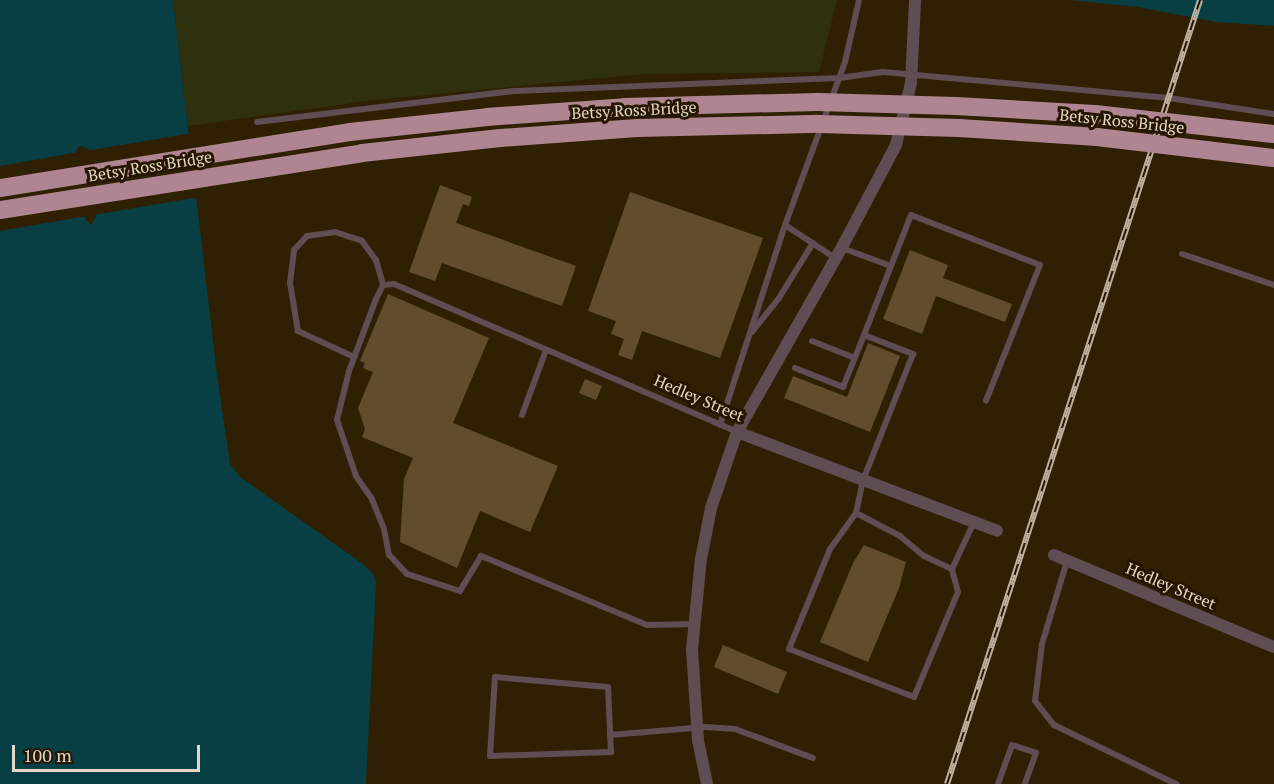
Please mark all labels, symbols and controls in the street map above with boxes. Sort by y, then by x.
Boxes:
street label: Betsy Ross Bridge [571,97,697,123]
street label: Betsy Ross Bridge [1059,105,1185,137]
street label: Betsy Ross Bridge [87,147,213,185]
street label: Hedley Street [651,370,747,426]
street label: Hedley Street [1123,558,1219,614]
scale bar [15,733,202,771]
text: 100 m [23,743,72,767]

